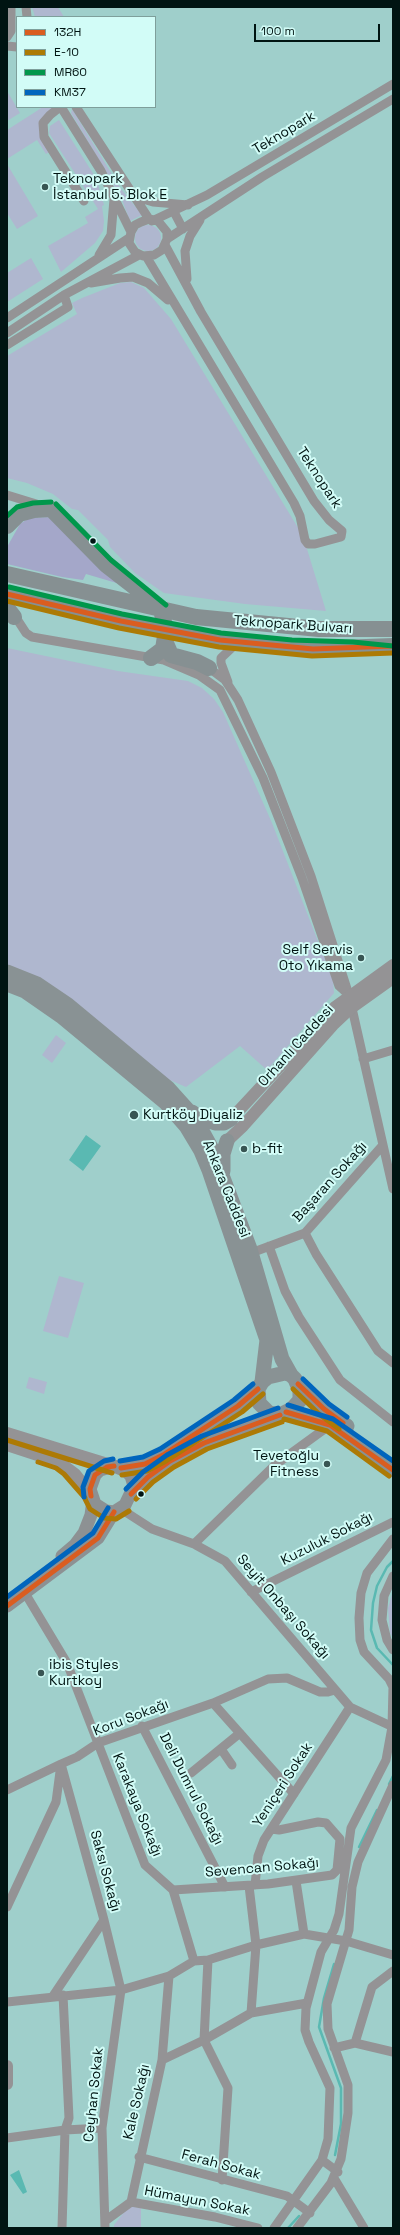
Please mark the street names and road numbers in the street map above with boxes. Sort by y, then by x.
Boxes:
street label: Teknopark [250,108,318,158]
street label: Teknopark [293,444,345,512]
street label: Teknopark Bulvarı [233,612,353,638]
street label: Orhanlı Caddesi [255,1002,337,1090]
street label: Ankara Caddesi [199,1138,253,1240]
street label: Başaran Sokağı [289,1138,371,1226]
street label: Kuzuluk Sokağı [278,1509,376,1569]
street label: Seyit Onbaşı Sokağı [233,1551,333,1663]
street label: Koru Sokağı [91,1696,171,1740]
street label: Deli Dumrul Sokağı [155,1730,227,1848]
street label: Yeniçeri Sokak [250,1740,316,1830]
street label: Karakaya Sokağı [109,1751,165,1859]
street label: Saksı Sokağı [86,1829,124,1913]
street label: Sevencan Sokağı [204,1855,320,1881]
street label: Ceyhan Sokak [81,2047,107,2143]
street label: Kale Sokağı [120,2063,154,2141]
street label: Ferah Sokak [180,2146,262,2184]
street label: Hümayun Sokak [143,2183,251,2219]

